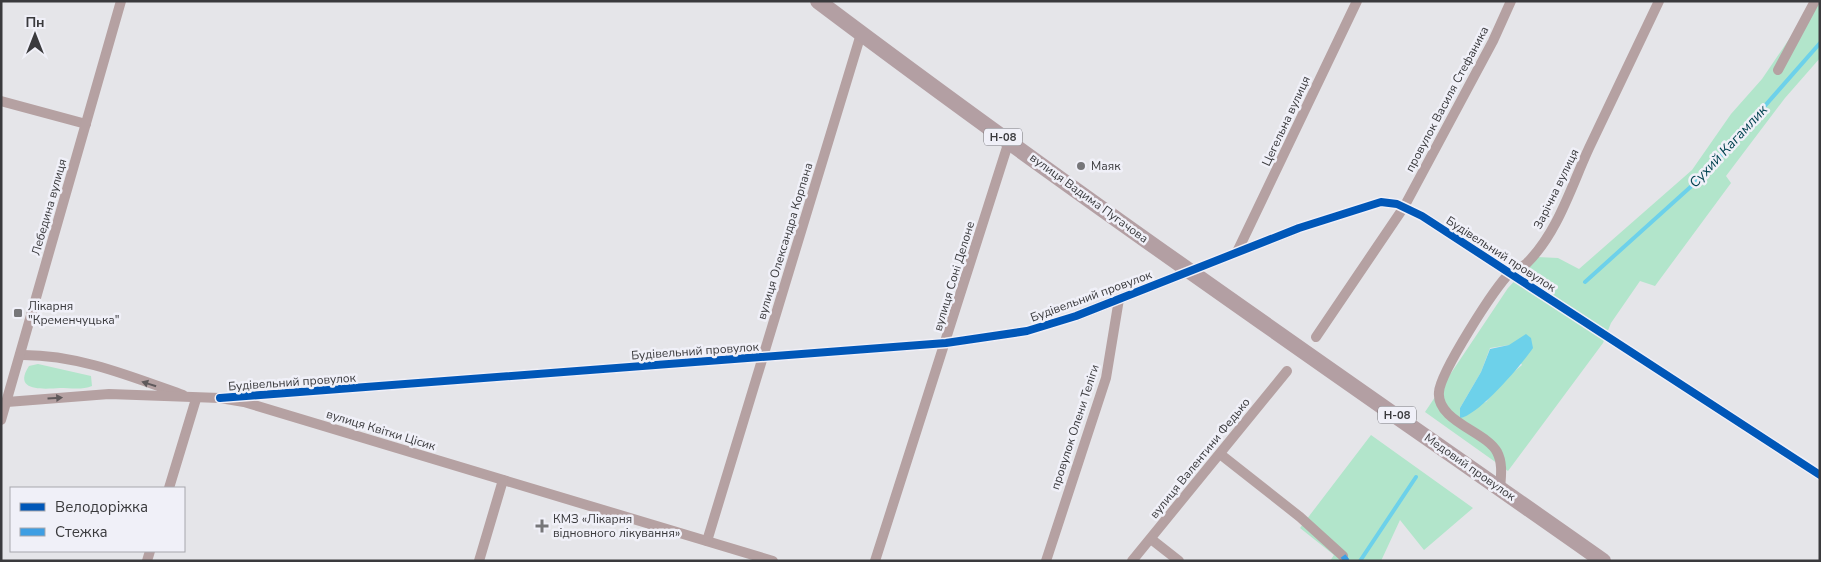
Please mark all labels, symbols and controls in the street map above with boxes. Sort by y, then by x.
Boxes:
north arrow [10,10,60,60]
text: Пн [25,13,45,32]
street label: провулок Василя Стефаника [1402,23,1492,175]
street label: Цегельна вулиця [1258,73,1314,169]
water label: Сухий Кагамлик [1685,100,1772,192]
road number: Н-08 [984,128,1022,146]
street label: Зарічна вулиця [1530,146,1582,232]
street label: вулиця Вадима Пугачова [1027,150,1151,246]
street label: Лебедина вулиця [28,157,70,257]
place label: Маяк [1091,158,1121,174]
marker: Маяк [1075,160,1087,172]
street label: вулиця Олександра Корпана [753,161,817,321]
street label: Будівельний провулок [1443,212,1560,296]
street label: вулиця Соні Делоне [930,219,978,333]
street label: Будівельний провулок [1028,266,1155,325]
place label: Лікарня "Кременчуцька" [28,298,119,328]
marker: Лікарня "Кременчуцька" [12,307,24,319]
street label: Будівельний провулок [631,339,760,363]
street label: провулок Олени Теліги [1047,362,1103,492]
street label: Будівельний провулок [228,370,357,394]
one-way arrow [142,379,157,387]
one-way arrow [47,393,63,401]
street label: вулиця Валентини Федько [1146,394,1254,522]
street label: вулиця Квітки Цісик [324,406,438,454]
road number: Н-08 [1378,406,1416,424]
street label: Медовий провулок [1421,430,1519,505]
legend [10,487,185,552]
text: Велодоріжка [55,497,148,517]
place label: КМЗ «Лікарня відновного лікування» [553,511,680,541]
marker: КМЗ «Лікарня відновного лікування» [535,519,549,533]
text: Стежка [55,522,108,542]

